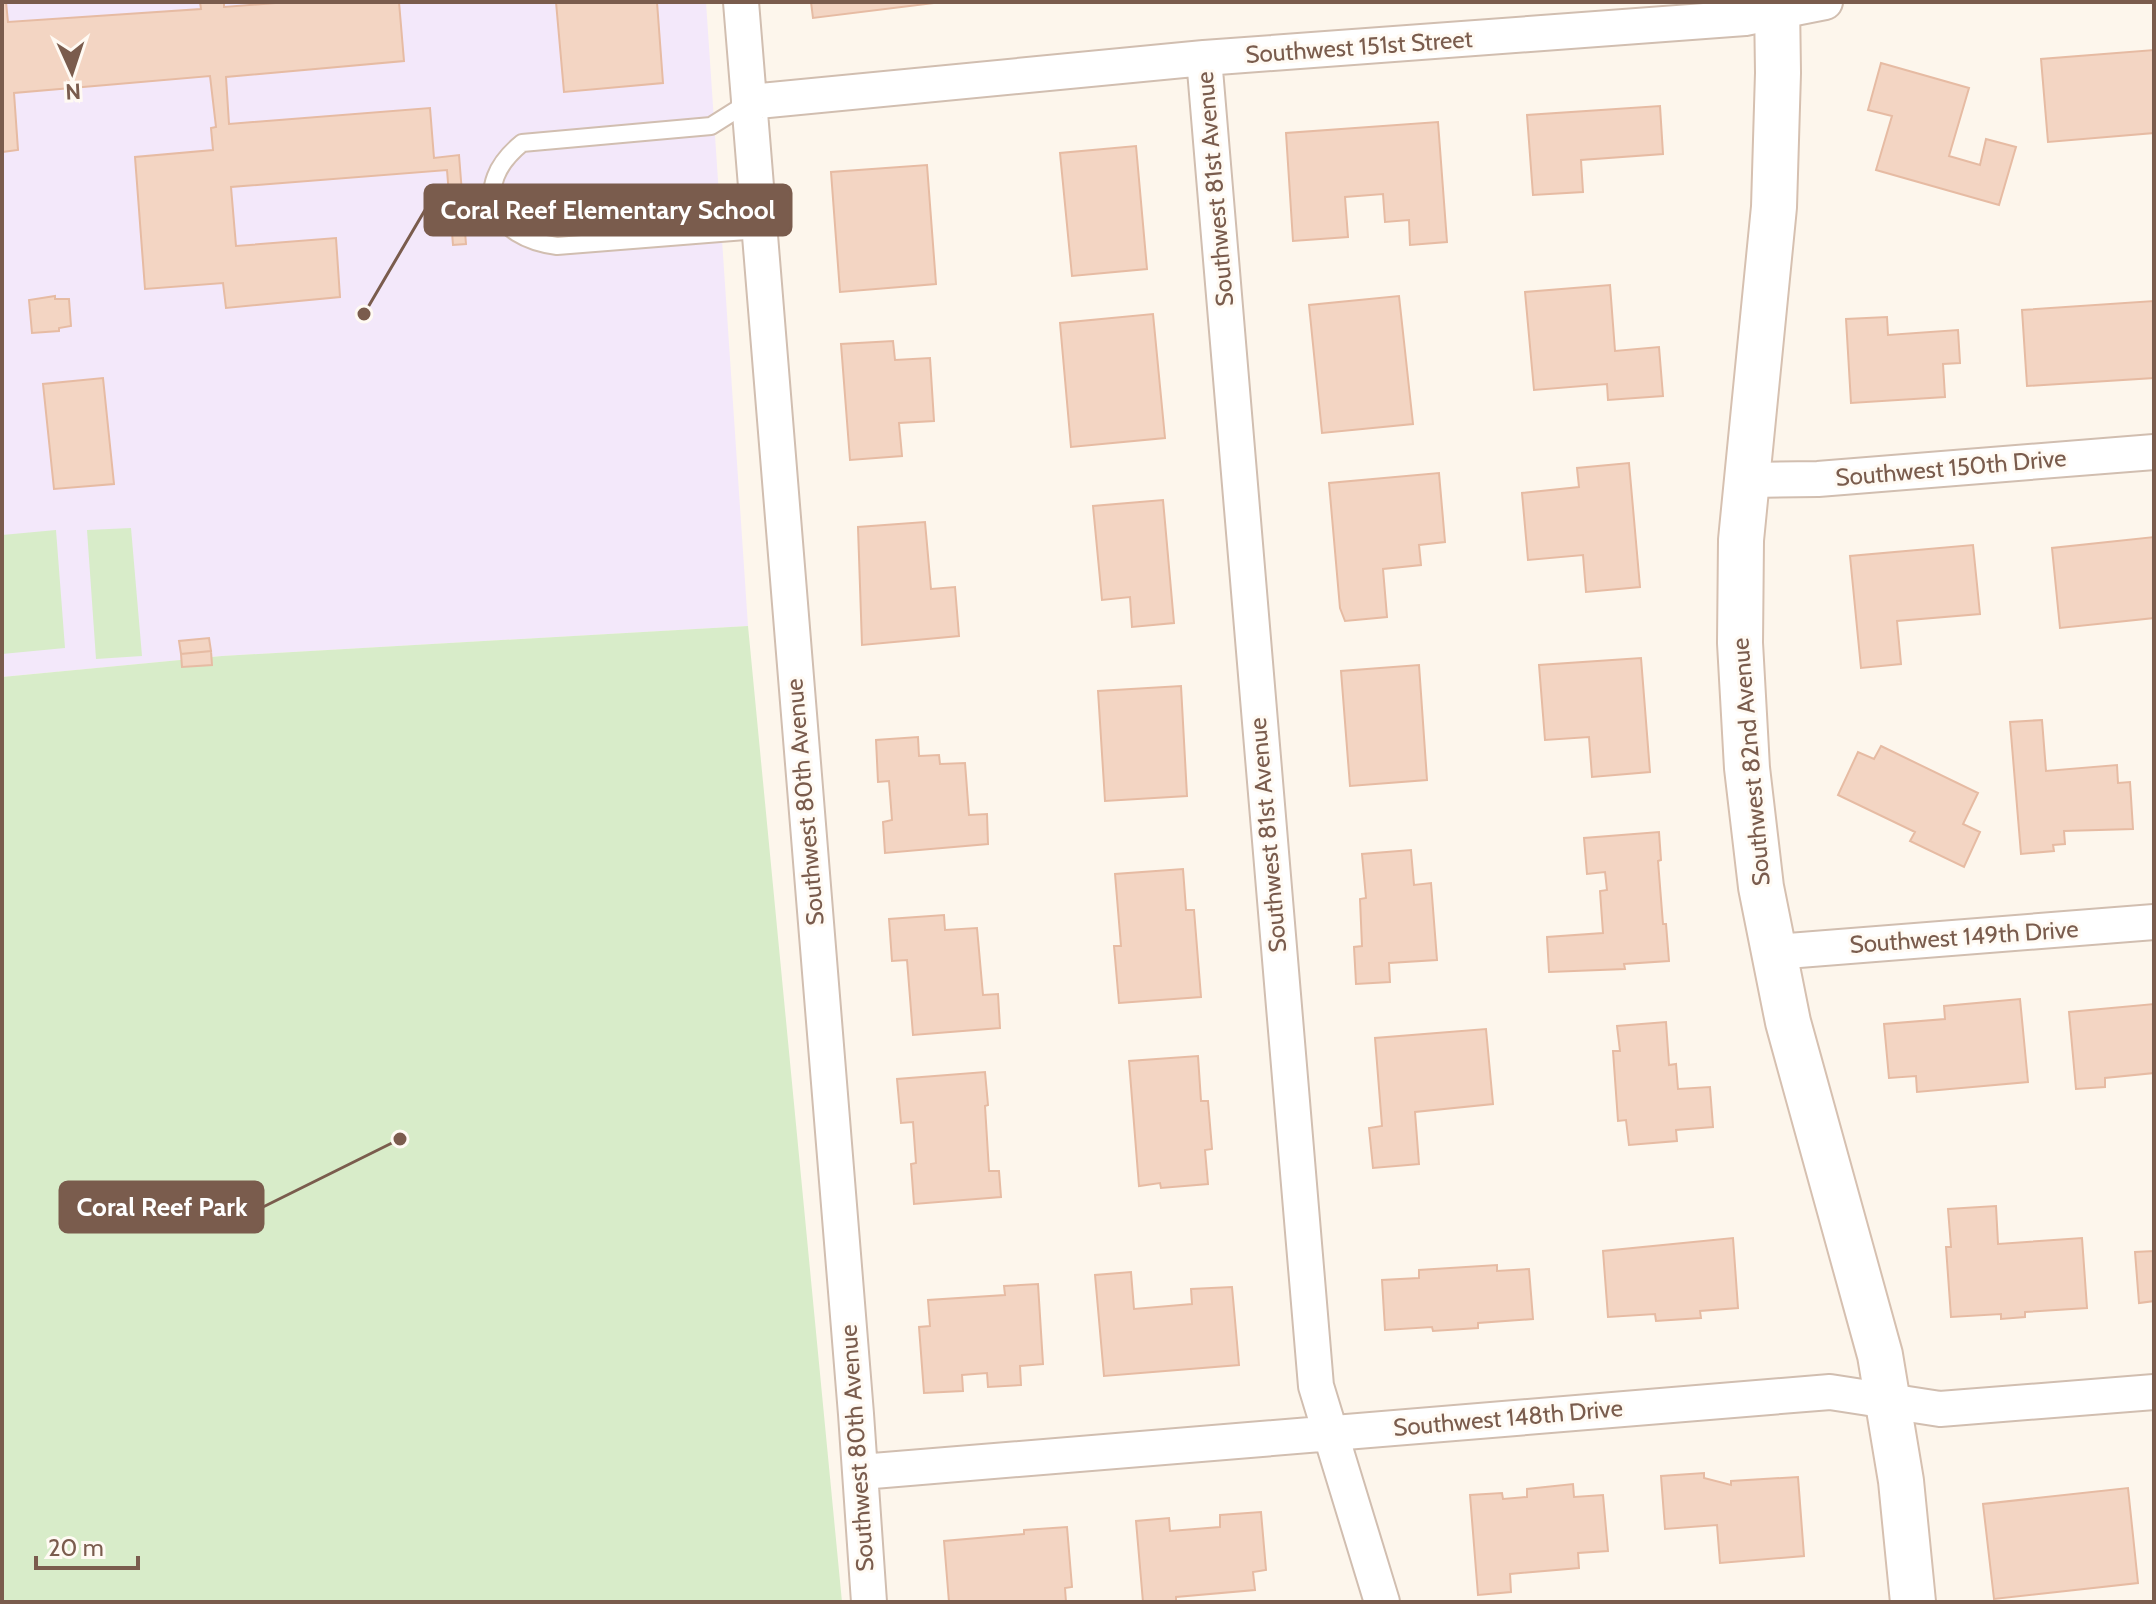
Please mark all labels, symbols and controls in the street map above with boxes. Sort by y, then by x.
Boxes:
street label: Southwest 151st Street [1245,24,1473,69]
north arrow [32,32,112,112]
street label: Southwest 81st Avenue [1190,70,1239,308]
text: N [65,78,81,105]
callout: Coral Reef Elementary School [425,185,791,235]
text: Coral Reef Elementary School [441,194,776,226]
street label: Southwest 150th Drive [1834,443,2068,492]
street label: Southwest 82nd Avenue [1725,637,1776,887]
street label: Southwest 80th Avenue [779,677,830,927]
street label: Southwest 81st Avenue [1243,716,1292,954]
street label: Southwest 149th Drive [1849,914,2079,959]
callout: Coral Reef Park [60,1182,263,1232]
text: Coral Reef Park [76,1191,248,1223]
street label: Southwest 80th Avenue [833,1324,880,1573]
street label: Southwest 148th Drive [1392,1393,1624,1442]
scale bar [36,1520,138,1570]
text: 20 m [48,1533,104,1562]

